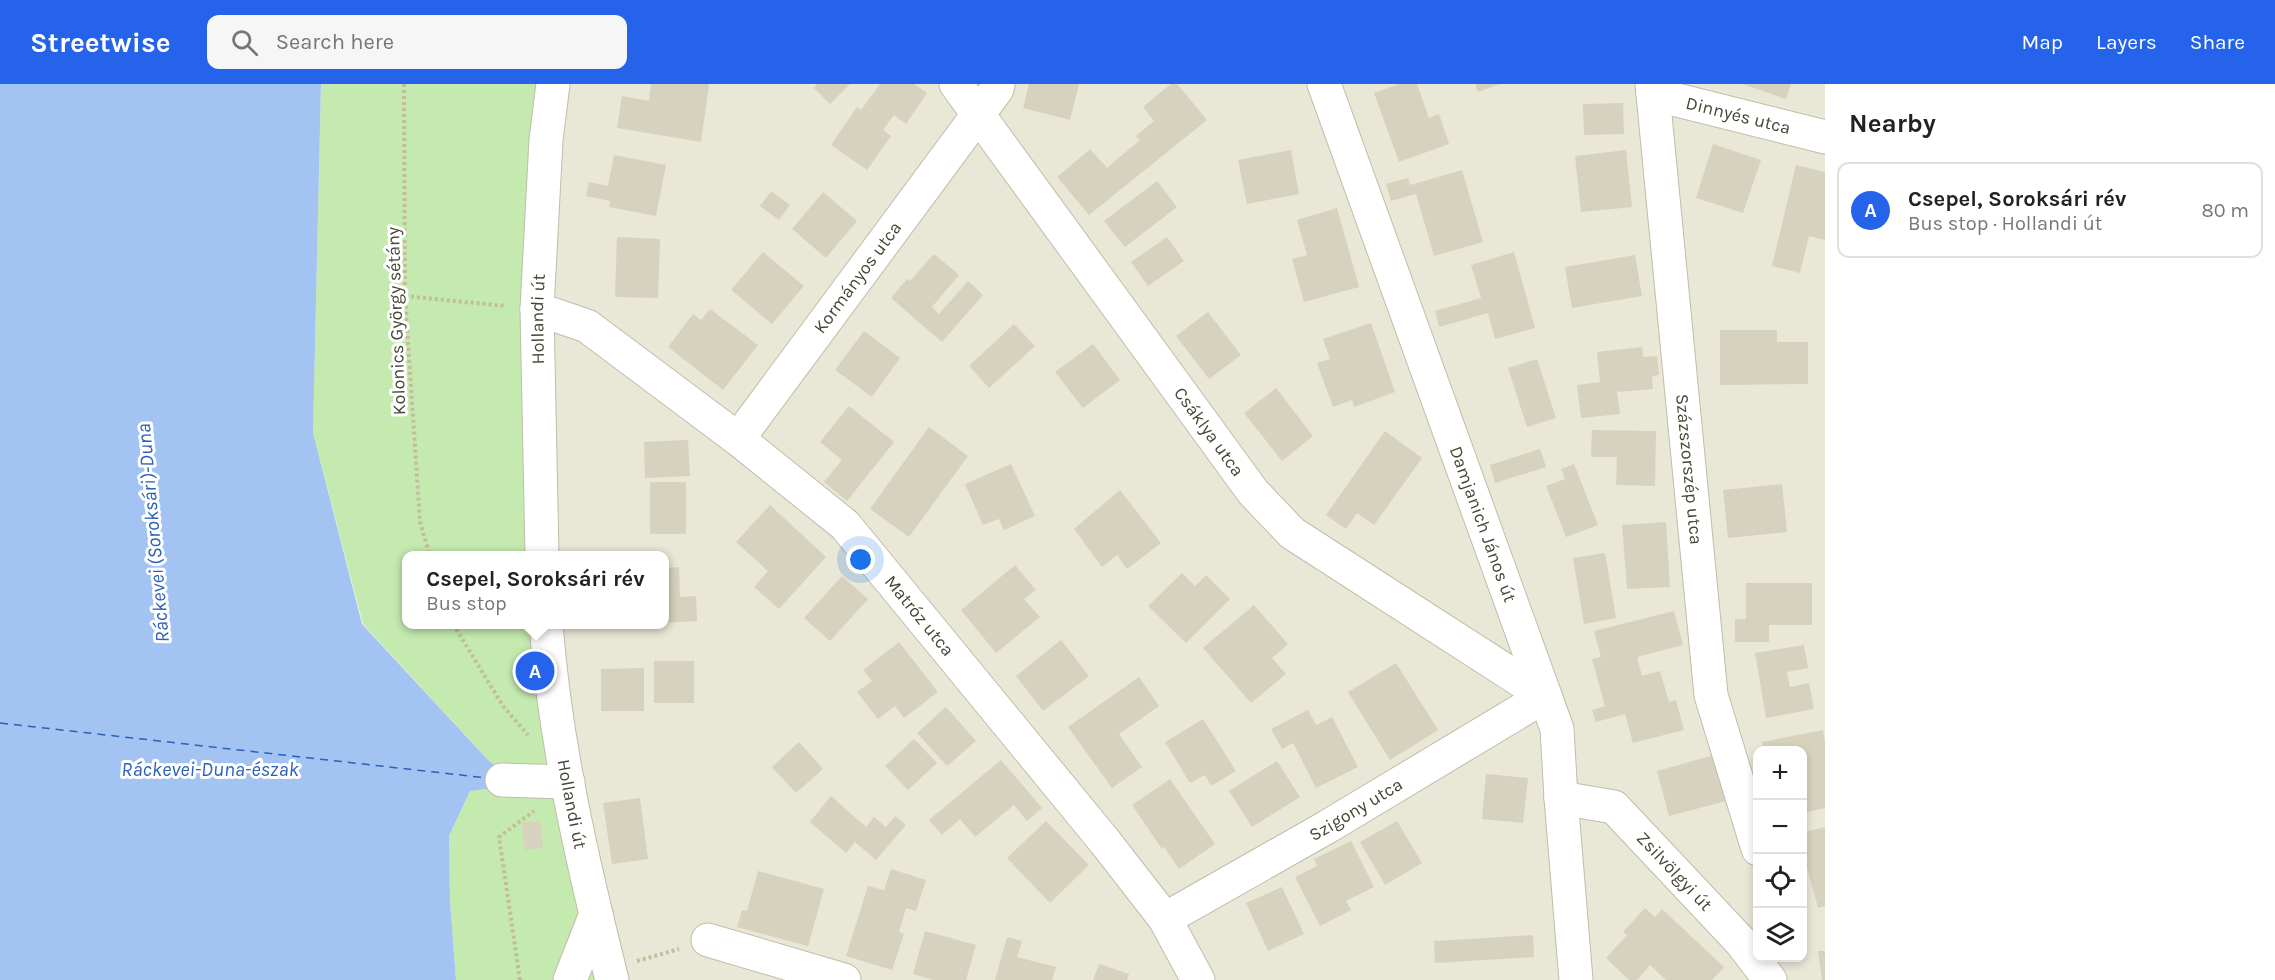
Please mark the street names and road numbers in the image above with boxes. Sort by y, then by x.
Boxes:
street label: Dinnyés utca [1684,92,1793,139]
street label: Kormányos utca [809,217,906,338]
street label: Kolonics György sétány [382,226,410,416]
street label: Hollandi út [526,273,550,365]
street label: Csáklya utca [1169,383,1249,481]
street label: Százszorszép utca [1671,393,1707,546]
street label: Damjanich János út [1445,443,1521,605]
street label: Matróz utca [880,571,959,661]
street label: Hollandi út [552,758,592,851]
street label: Szigony utca [1305,773,1407,846]
street label: Zsilvölgyi út [1632,827,1717,916]

